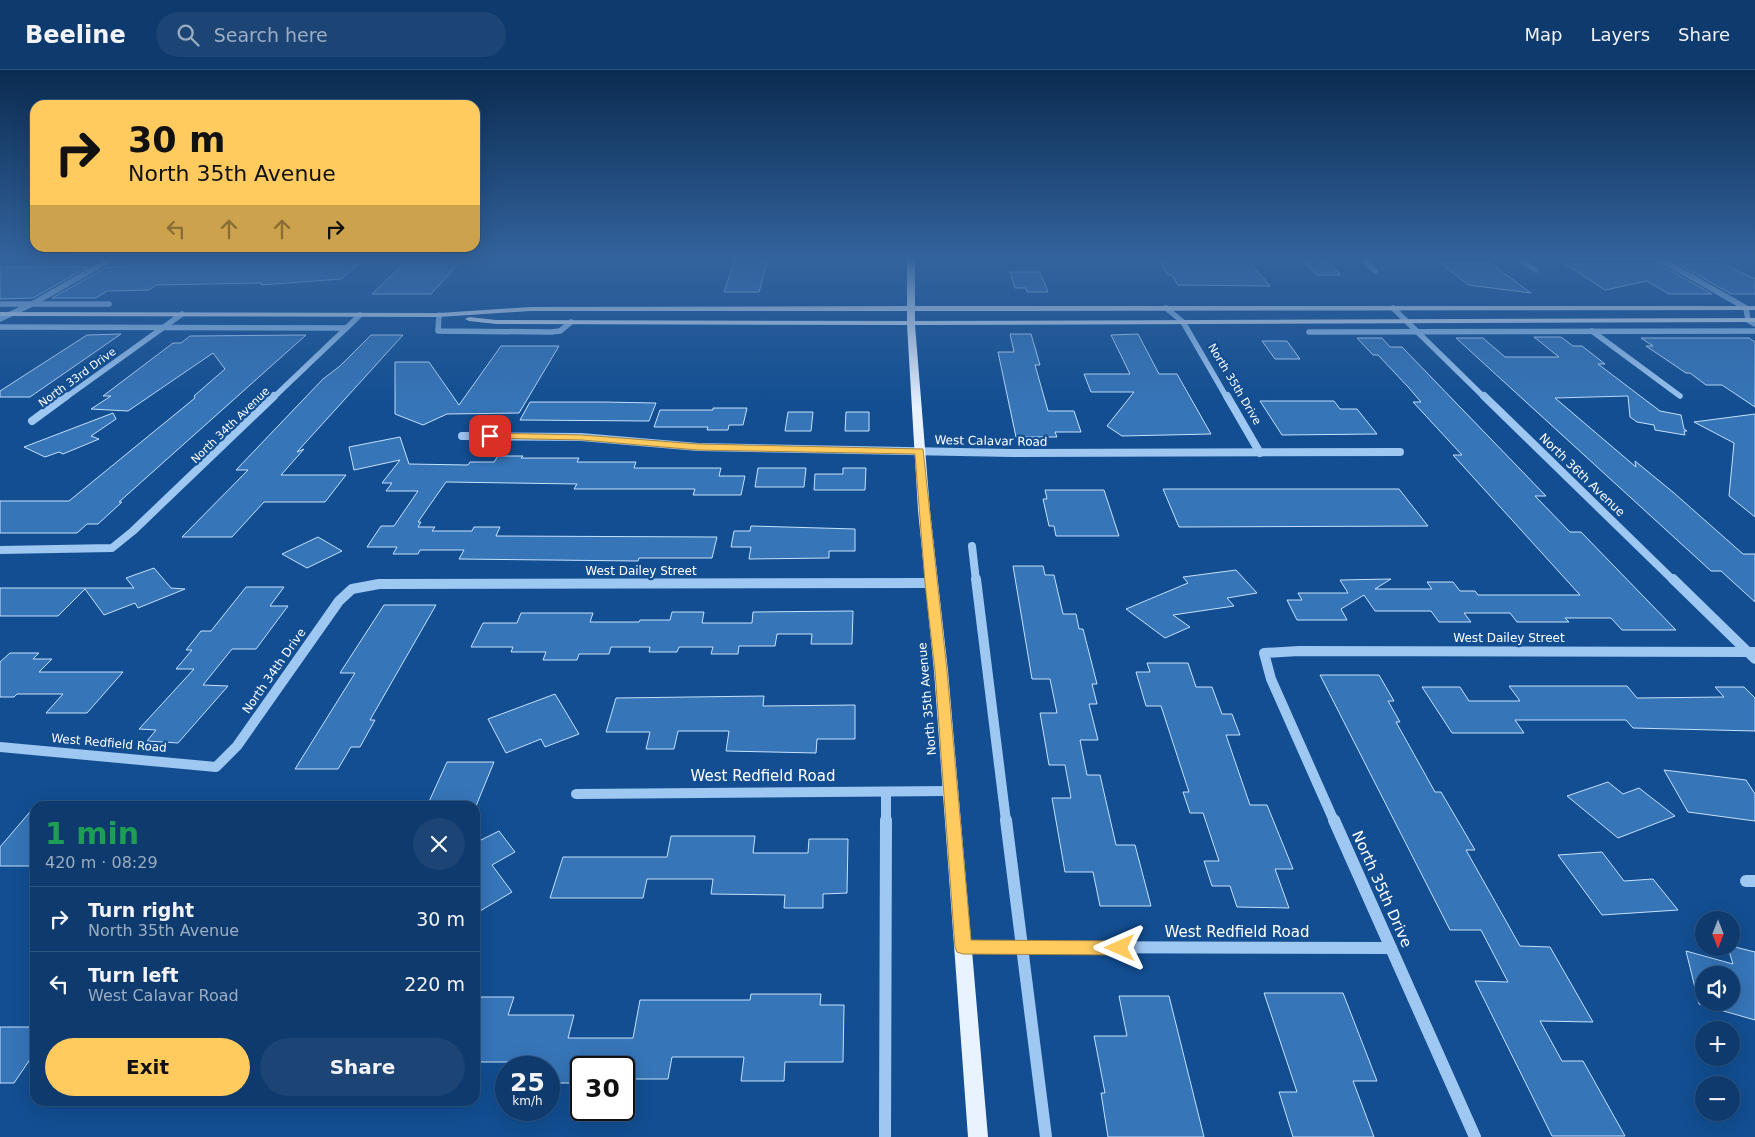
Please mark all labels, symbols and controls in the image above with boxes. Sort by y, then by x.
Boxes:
search box [156,12,506,57]
text: Beeline [25,21,126,49]
icon: search [174,21,202,49]
text: Search here [214,24,328,46]
text: Map [1524,24,1562,45]
text: Layers [1590,24,1650,45]
text: Share [1678,24,1730,45]
icon: right [45,120,110,185]
text: 30 m [128,120,225,160]
text: North 35th Avenue [128,161,336,186]
icon: left [162,215,190,243]
icon: ahead [215,215,243,243]
icon: ahead [268,215,296,243]
icon: right [321,215,349,243]
street label: North 35th Drive [1205,341,1264,427]
street label: North 33rd Drive [36,345,119,410]
street label: North 34th Avenue [188,384,272,466]
pin [469,415,511,457]
icon: arrive [476,422,504,450]
street label: North 36th Avenue [1536,431,1628,519]
street label: West Calavar Road [934,433,1048,449]
street label: West Dailey Street [585,564,697,578]
street label: North 34th Drive [239,626,309,716]
street label: West Dailey Street [1453,631,1565,645]
street label: North 35th Avenue [915,642,939,756]
street label: West Redfield Road [51,731,167,755]
street label: West Redfield Road [691,767,835,785]
text: 1 min [45,816,139,851]
button: close [413,818,465,870]
street label: North 35th Drive [1348,828,1416,950]
text: 420 m · 08:29 [45,853,158,872]
text: Turn right [88,899,194,921]
icon: right [45,905,73,933]
text: 30 m [416,908,465,930]
north arrow [1695,911,1740,956]
map controls [1695,911,1740,1121]
text: North 35th Avenue [88,921,239,940]
position arrow [1093,921,1145,973]
street label: West Redfield Road [1165,923,1309,941]
text: Turn left [88,964,179,986]
button: sound [1695,966,1740,1011]
icon: left [45,970,73,998]
text: 220 m [404,973,465,995]
text: West Calavar Road [88,986,239,1005]
button: + [1695,1021,1740,1066]
button: Exit [45,1038,250,1096]
button: Share [260,1038,465,1096]
speed limit sign: 30 [570,1056,635,1121]
text: 25 [510,1068,545,1097]
button: − [1695,1076,1740,1121]
text: km/h [512,1094,543,1108]

